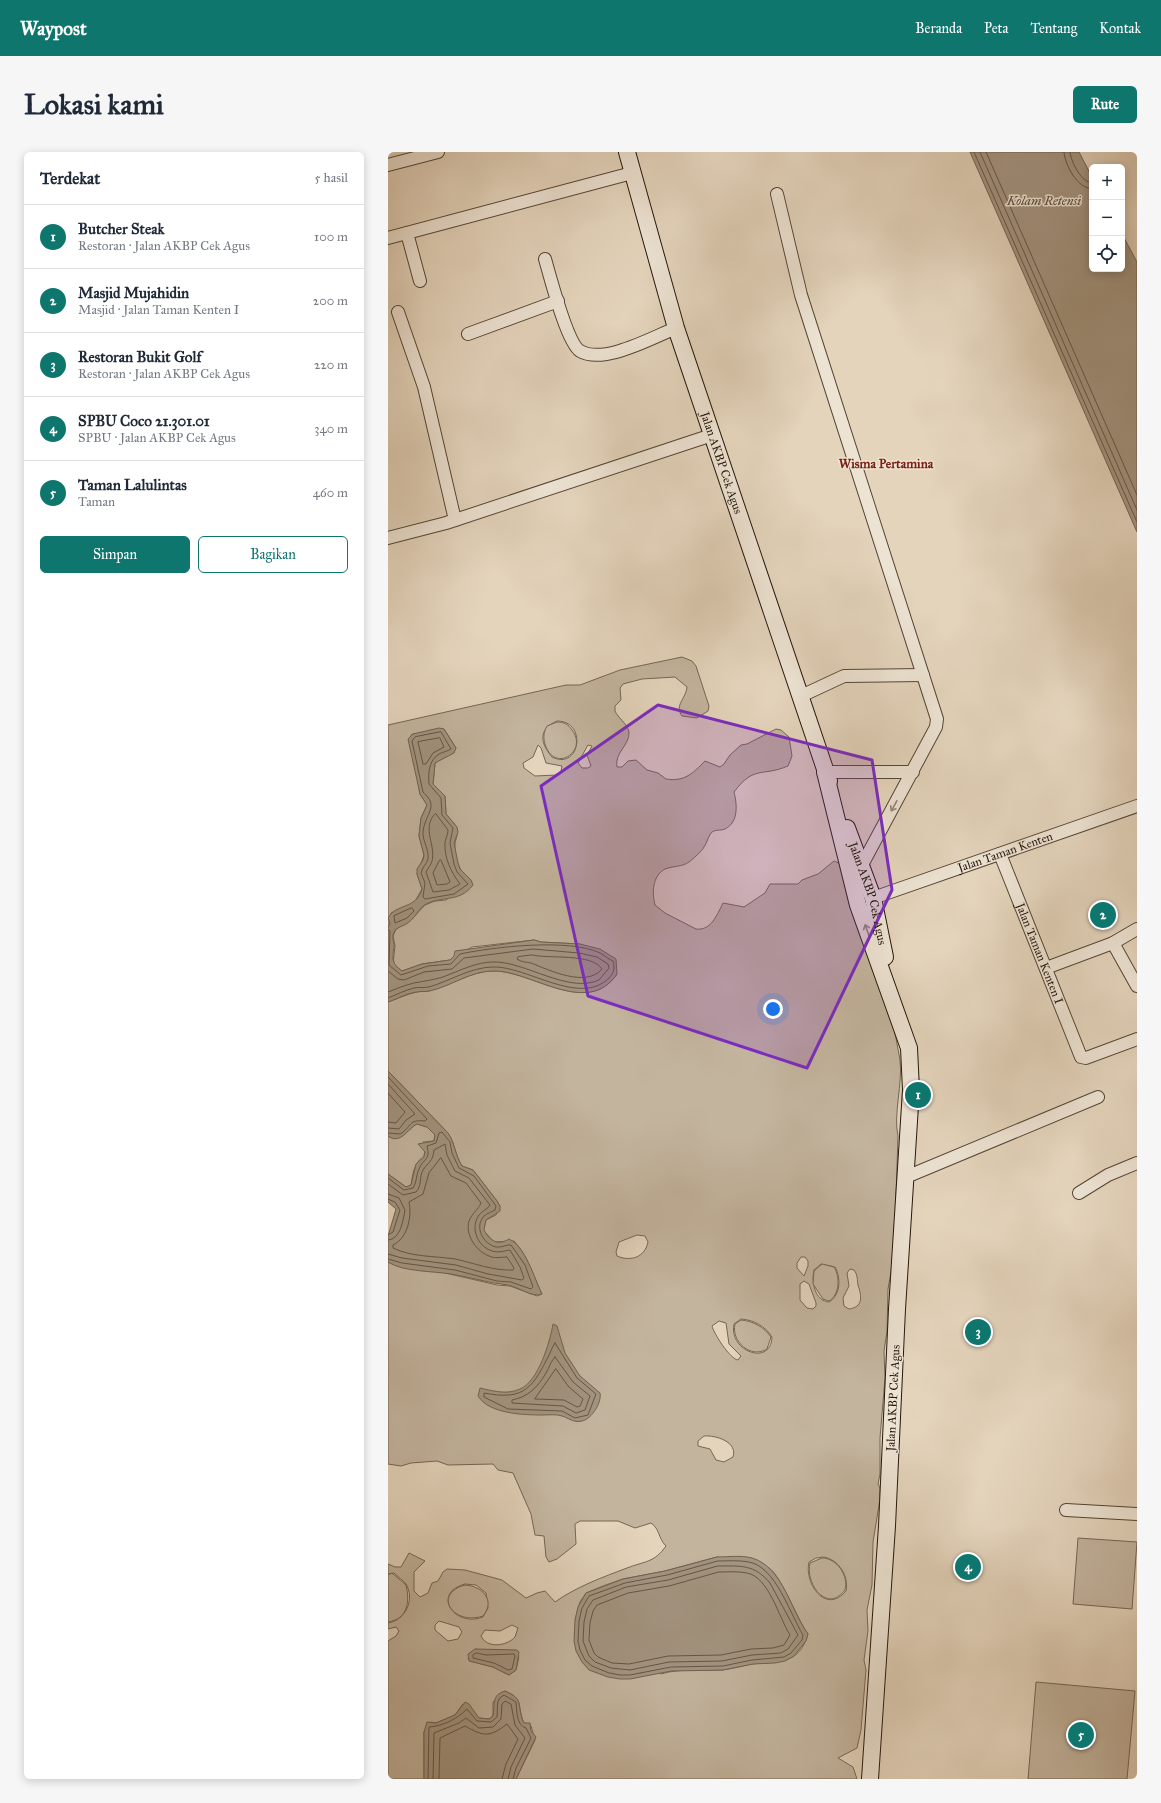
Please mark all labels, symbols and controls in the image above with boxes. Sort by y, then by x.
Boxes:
text: Waypost [20,17,87,40]
text: Beranda [915,20,962,37]
text: Peta [984,20,1008,37]
text: Tentang [1030,20,1077,37]
text: Kontak [1099,20,1141,37]
button: Rute [1073,86,1137,123]
text: Lokasi kami [24,87,164,122]
map controls [1089,164,1125,272]
button: + [1089,164,1125,200]
text: Terdekat [40,168,100,189]
text: 5 hasil [315,170,348,186]
water label: Kolam Retensi [1006,193,1081,209]
button: − [1089,200,1125,236]
text: Butcher Steak [78,220,164,238]
text: 1 [50,229,56,245]
text: 100 m [314,229,348,245]
button: locate [1089,236,1125,272]
text: Restoran · Jalan AKBP Cek Agus [78,238,250,254]
text: Masjid Mujahidin [78,284,189,302]
text: 2 [50,293,56,309]
text: 200 m [313,293,348,309]
text: Masjid · Jalan Taman Kenten I [78,302,239,318]
text: Restoran Bukit Golf [78,348,202,366]
text: 3 [50,357,56,373]
text: 220 m [314,357,348,373]
text: Restoran · Jalan AKBP Cek Agus [78,366,250,382]
street label: Jalan AKBP Cek Agus [696,408,745,516]
text: SPBU Coco 21.301.01 [78,412,210,430]
text: 4 [49,421,57,437]
text: 340 m [314,421,348,437]
text: SPBU · Jalan AKBP Cek Agus [78,430,236,446]
district label: Wisma Pertamina [839,456,934,472]
text: Taman Lalulintas [78,476,187,494]
text: 5 [50,485,56,501]
text: 460 m [313,485,348,501]
text: Taman [78,494,115,510]
button: Simpan [40,536,190,573]
button: Bagikan [198,536,348,573]
one-way arrow [890,800,897,812]
street label: Jalan Taman Kenten [954,829,1055,877]
street label: Jalan AKBP Cek Agus [844,838,889,946]
street label: Jalan Taman Kenten I [1012,899,1066,1006]
pin: 2 [1090,900,1116,930]
one-way arrow [862,924,870,936]
your location [763,999,783,1019]
pin: 1 [905,1080,931,1110]
pin: 3 [965,1317,991,1347]
street label: Jalan AKBP Cek Agus [883,1344,904,1454]
pin: 4 [955,1552,981,1582]
pin: 5 [1068,1720,1094,1750]

